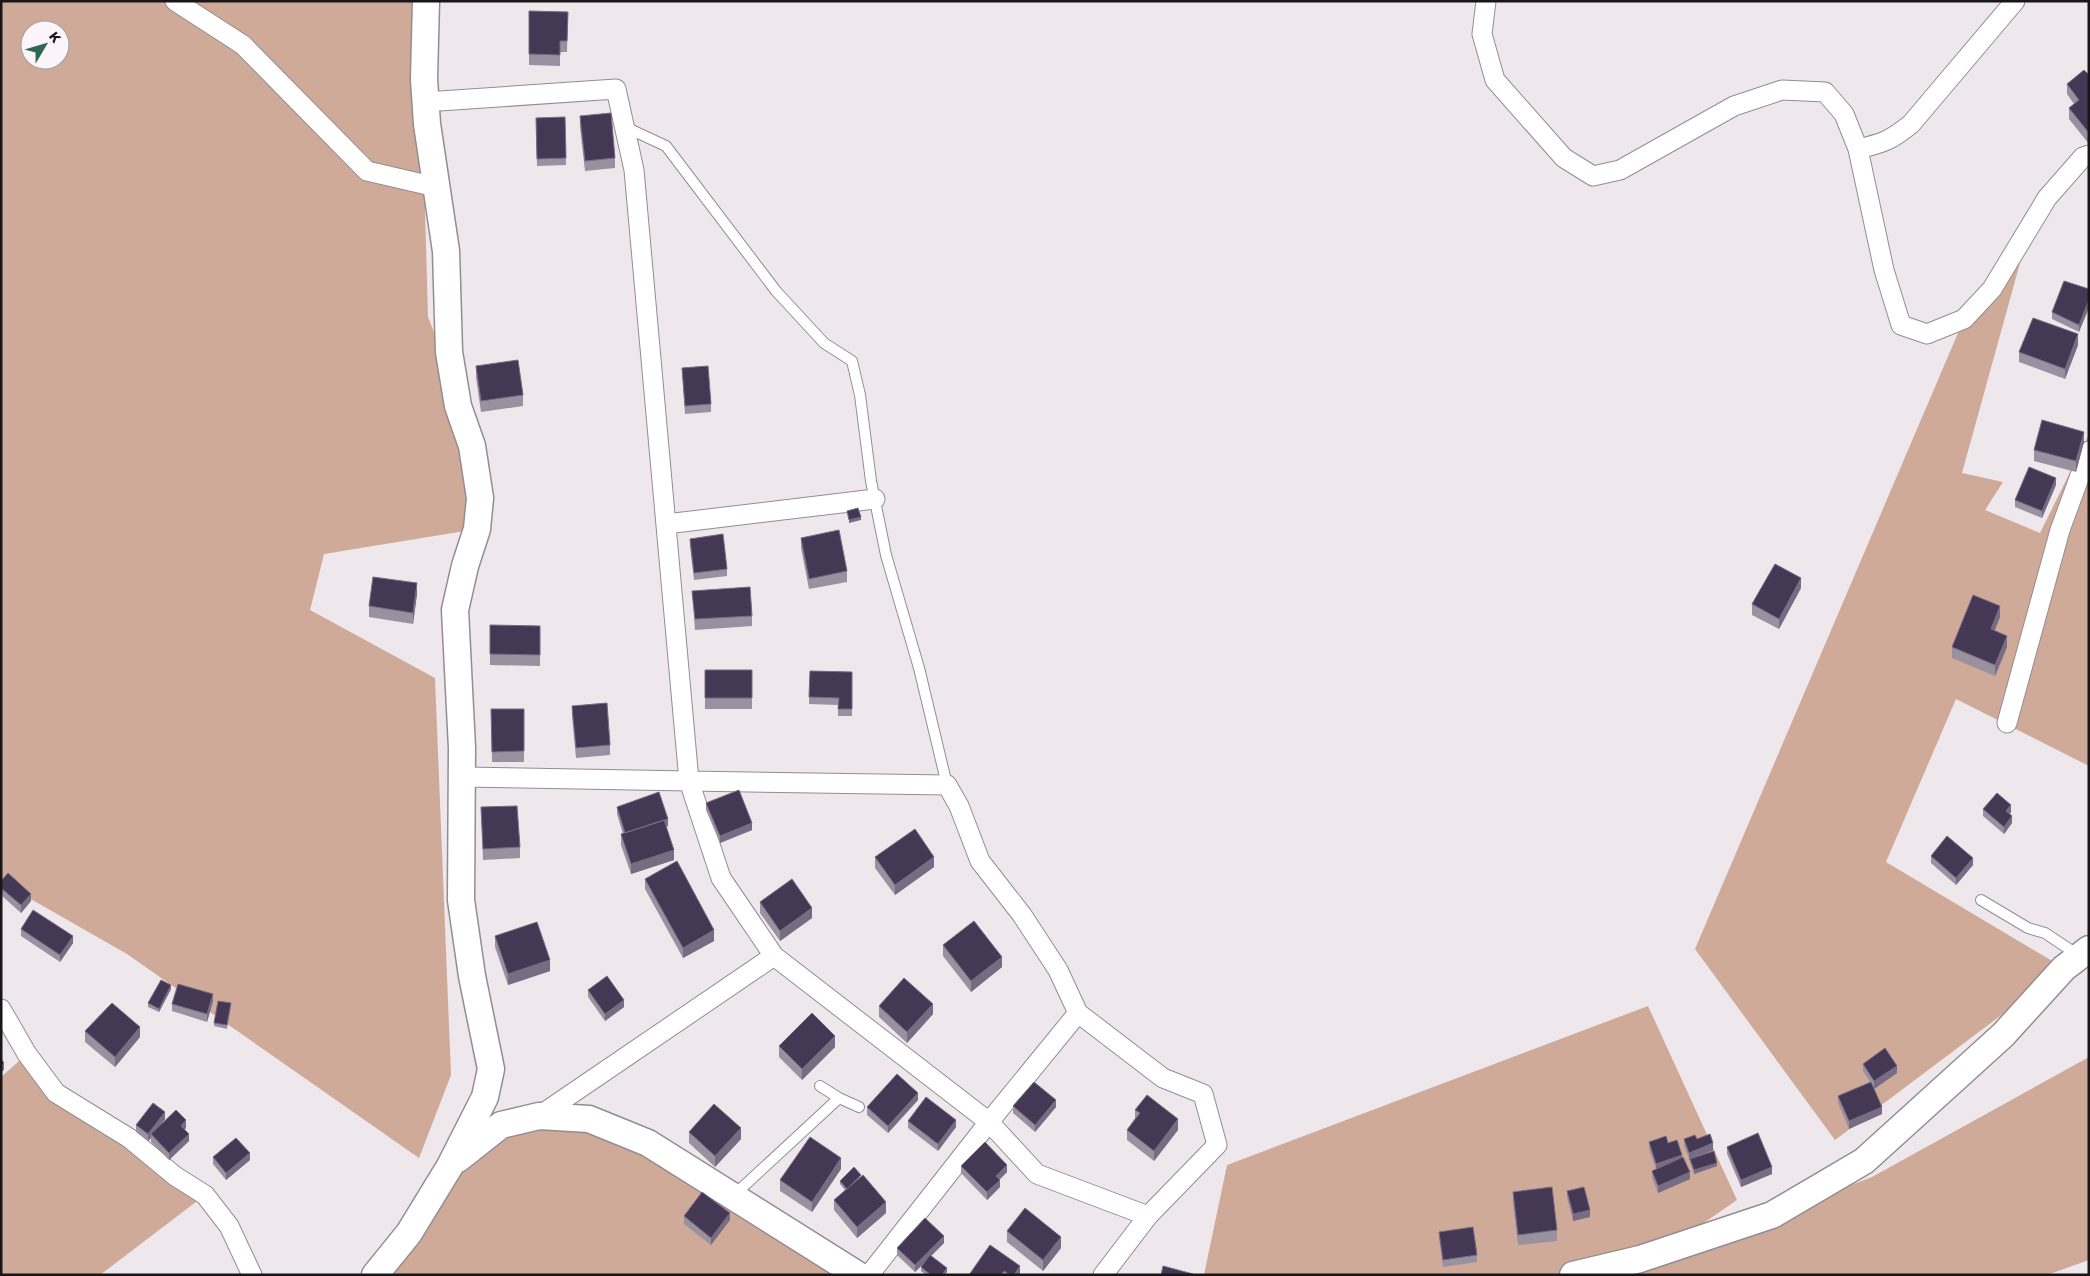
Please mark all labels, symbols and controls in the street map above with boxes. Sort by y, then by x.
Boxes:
north arrow [20,20,70,70]
text: K [46,28,65,46]

